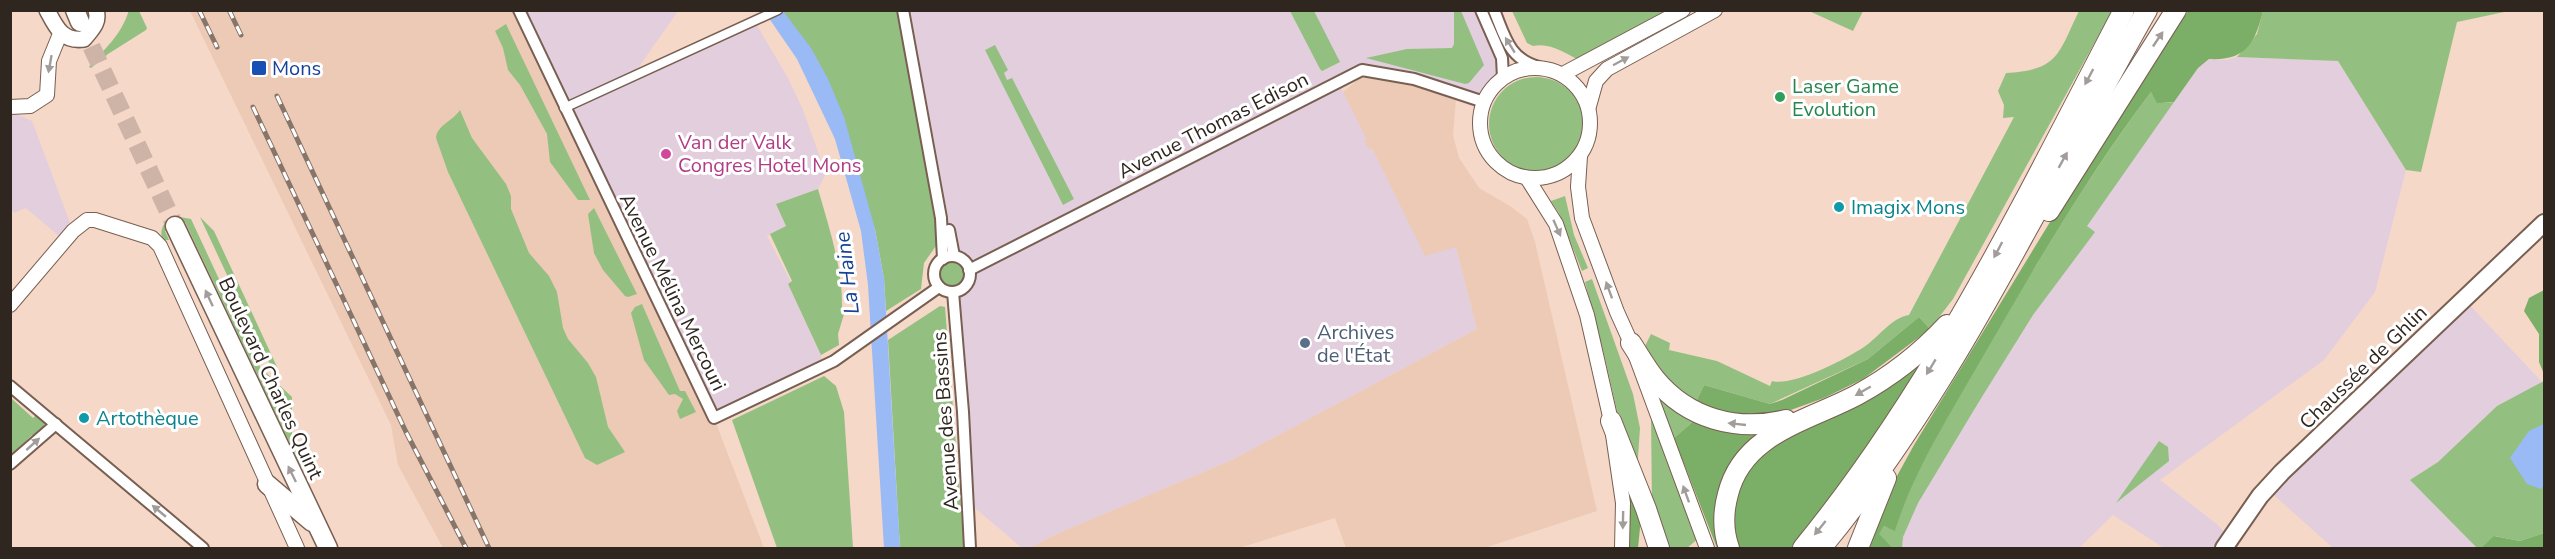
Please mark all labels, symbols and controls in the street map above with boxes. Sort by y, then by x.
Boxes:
one-way arrow [2152,31,2163,47]
one-way arrow [1505,37,1516,53]
one-way arrow [45,54,54,73]
place label: Mons [272,55,321,82]
one-way arrow [1613,56,1630,66]
marker: Mons [250,59,268,77]
street label: Avenue Thomas Edison [1113,66,1313,185]
one-way arrow [2084,69,2094,86]
place label: Laser Game Evolution [1792,73,1899,123]
marker: Laser Game Evolution [1773,90,1787,104]
place label: Van der Valk Congres Hotel Mons [677,129,861,179]
marker: Van der Valk Congres Hotel Mons [659,147,673,161]
one-way arrow [2058,151,2068,168]
street label: Avenue Mélina Mercouri [613,189,732,395]
place label: Imagix Mons [1851,194,1965,221]
marker: Imagix Mons [1832,200,1846,214]
one-way arrow [1552,220,1561,237]
water label: La Haine [828,230,866,316]
one-way arrow [1993,241,2002,258]
street label: Boulevard Charles Quint [212,273,330,485]
one-way arrow [1603,281,1613,299]
one-way arrow [204,290,213,307]
street label: Chaussée de Ghlin [2294,299,2433,435]
place label: Archives de l'État [1317,319,1394,369]
street label: Avenue des Bassins [926,331,965,511]
marker: Archives de l'État [1298,336,1312,350]
one-way arrow [1925,359,1936,376]
one-way arrow [1854,386,1871,396]
place label: Artothèque [96,405,199,432]
marker: Artothèque [77,411,91,425]
one-way arrow [1727,419,1746,429]
one-way arrow [25,438,40,451]
one-way arrow [287,466,297,483]
one-way arrow [1680,485,1690,503]
one-way arrow [152,505,167,518]
one-way arrow [1618,511,1628,530]
one-way arrow [1814,520,1826,535]

